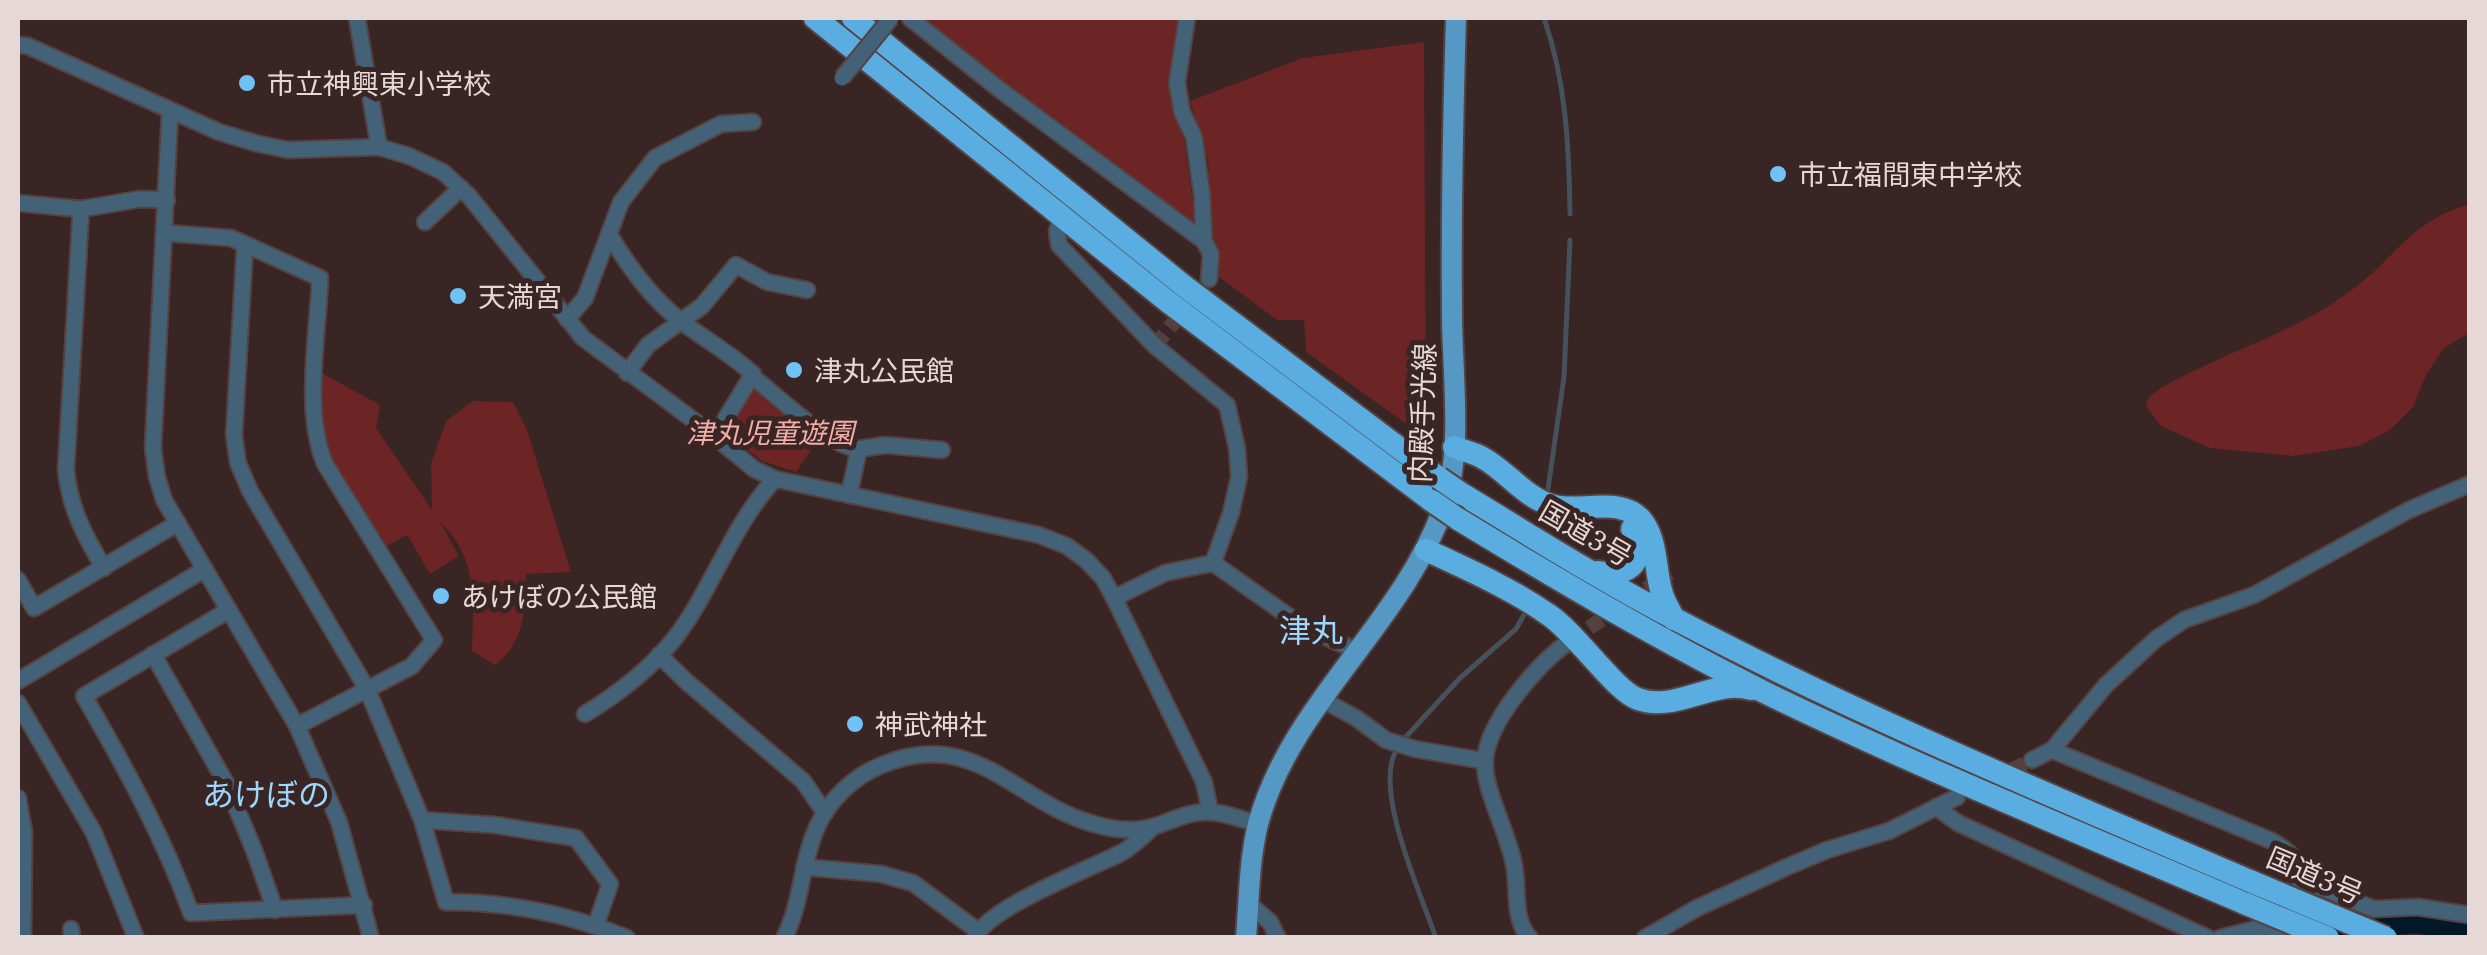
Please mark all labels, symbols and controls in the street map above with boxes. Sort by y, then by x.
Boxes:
place label: 市立神興東小学校 [267,65,491,102]
marker: 市立神興東小学校 [236,72,258,94]
place label: 市立福間東中学校 [1798,156,2022,193]
marker: 市立福間東中学校 [1767,163,1789,185]
place label: 天満宮 [478,278,562,315]
marker: 天満宮 [447,285,469,307]
street label: 内殿手光線 [1401,342,1443,484]
place label: 津丸公民館 [814,352,954,389]
marker: 津丸公民館 [783,359,805,381]
park label: 津丸児童遊園 [686,414,858,451]
street label: 国道3号 [1533,492,1639,574]
place label: あけぼの公民館 [461,578,657,615]
marker: あけぼの公民館 [430,585,452,607]
district label: 津丸 [1279,609,1343,651]
place label: 神武神社 [875,706,987,743]
marker: 神武神社 [844,713,866,735]
district label: あけぼの [202,773,330,815]
street label: 国道3号 [2261,838,2369,912]

